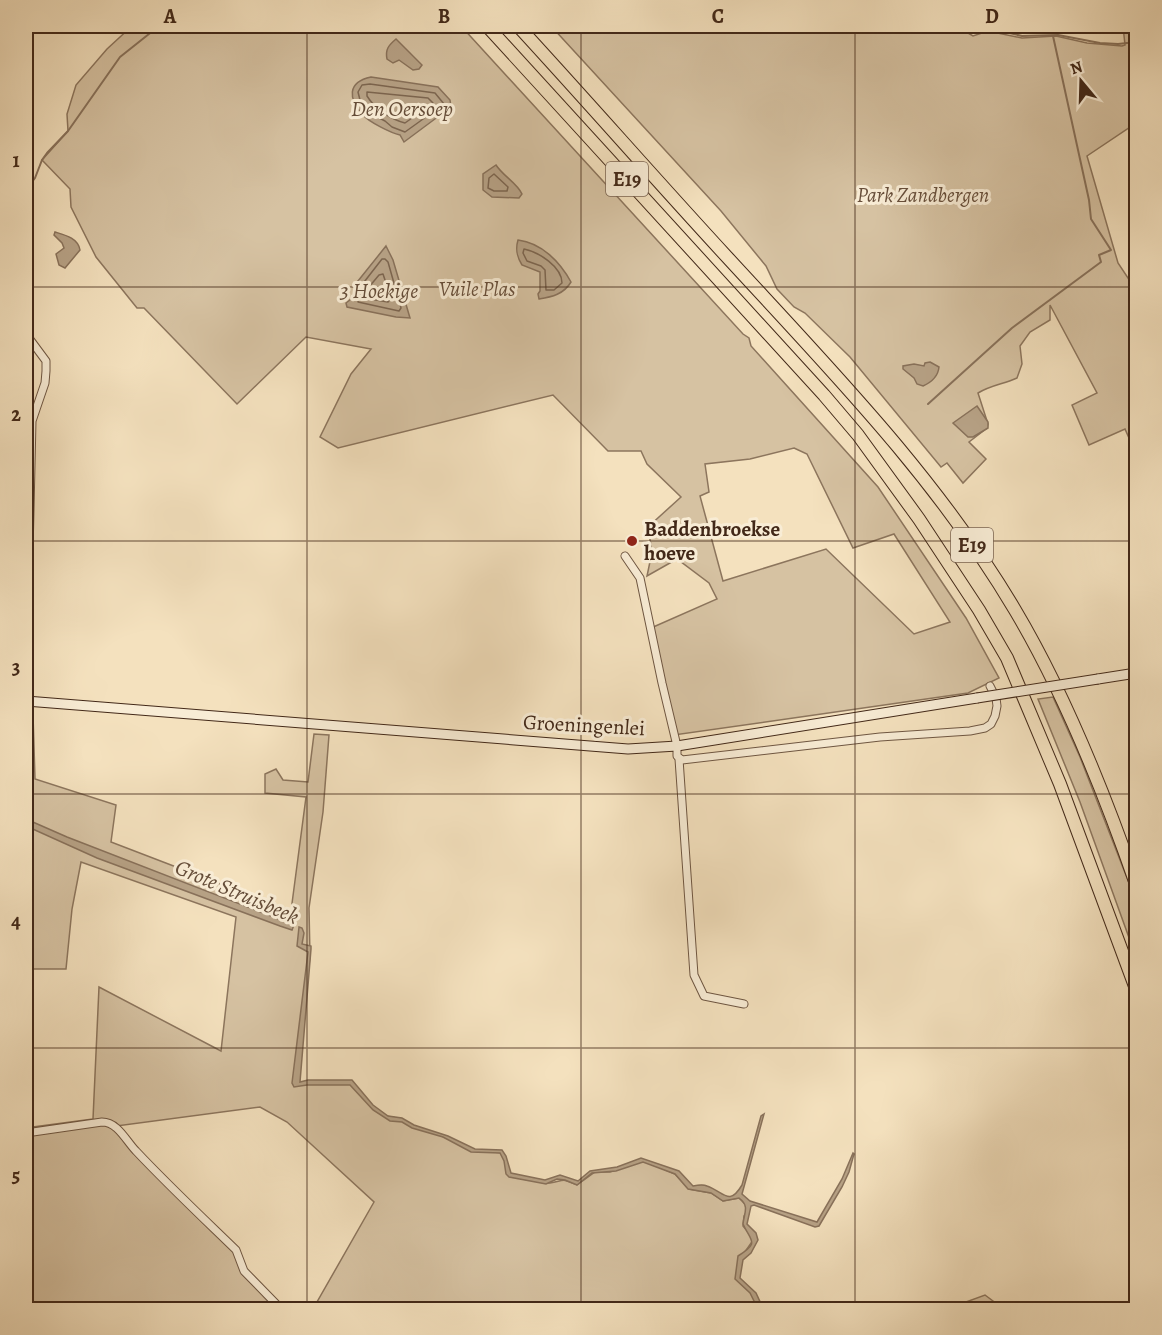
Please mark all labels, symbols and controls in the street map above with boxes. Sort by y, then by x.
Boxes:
text: A [163,3,177,30]
text: B [438,3,450,30]
text: C [712,3,724,30]
text: D [985,3,999,30]
north arrow [1051,51,1111,111]
text: N [1067,55,1086,80]
water label: Den Oersoep [351,94,453,124]
text: 1 [12,147,20,174]
road number: E19 [606,162,648,196]
park label: Park Zandbergen [857,181,989,209]
park label: Vuile Plas [439,275,515,303]
water label: 3 Hoekige [339,276,418,306]
text: 2 [11,401,21,428]
place label: Baddenbroekse hoeve [644,515,780,567]
road number: E19 [951,528,993,562]
marker: Baddenbroekse hoeve [625,534,639,548]
text: 3 [12,654,20,681]
street label: Groeningenlei [522,708,646,742]
water label: Grote Struisbeek [170,852,304,932]
text: 4 [11,908,21,935]
text: 5 [12,1162,20,1189]

